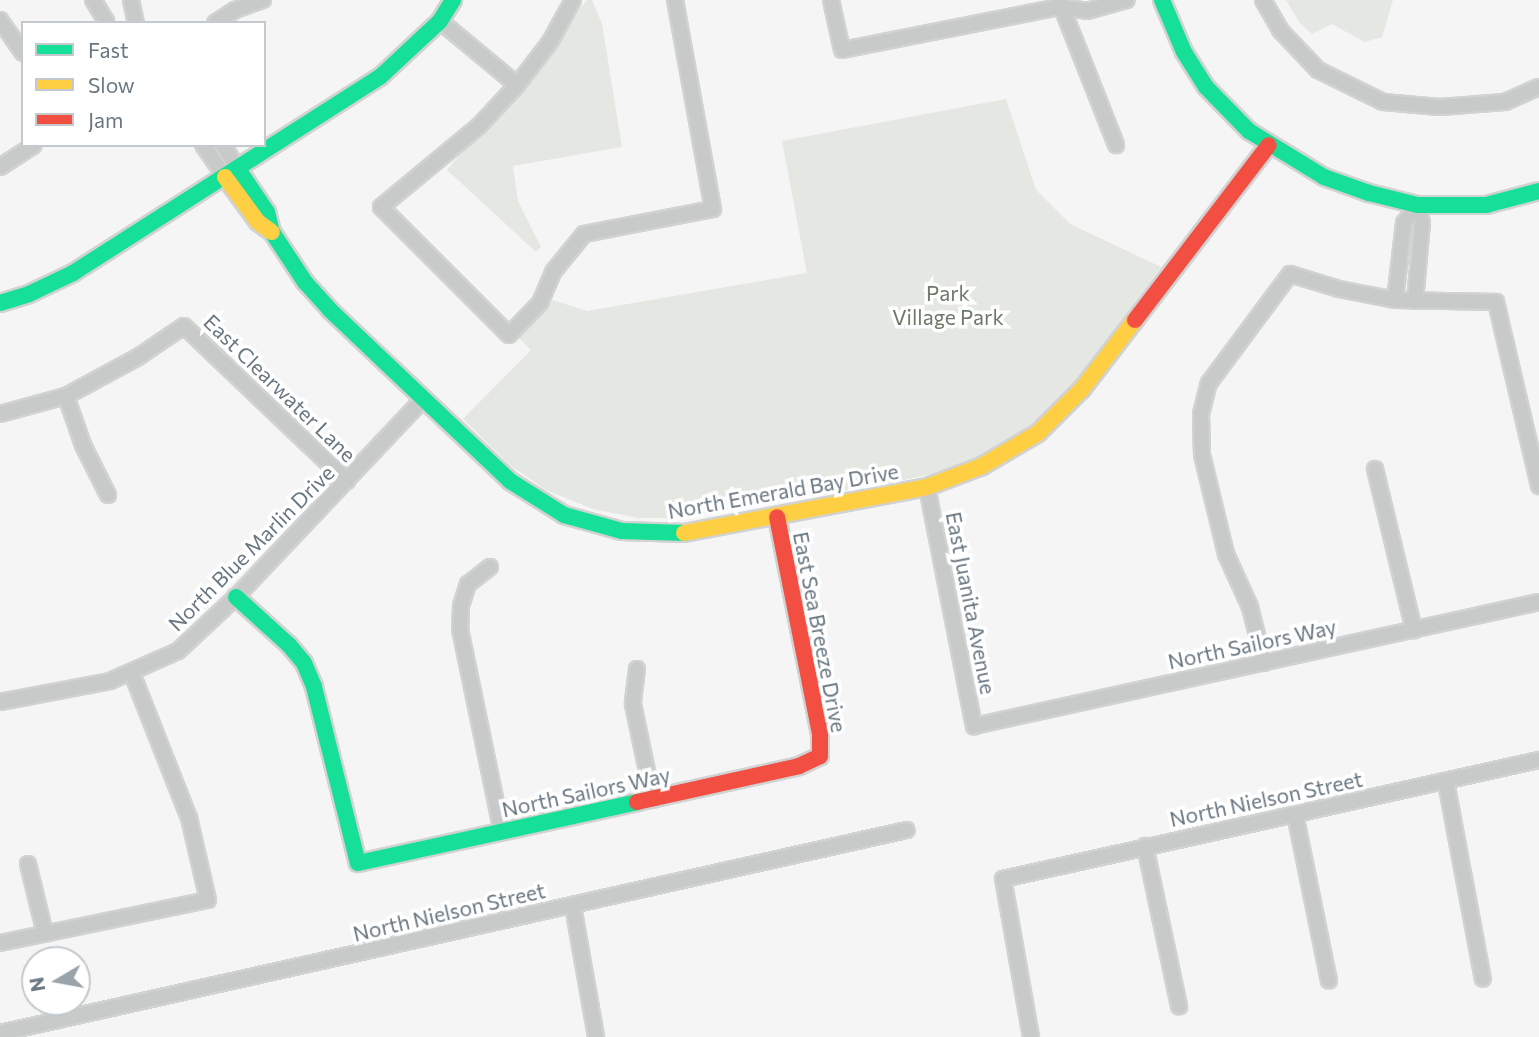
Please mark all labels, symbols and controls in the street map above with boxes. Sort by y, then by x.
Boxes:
legend [21,21,266,147]
text: Fast [88,37,129,62]
text: Slow [88,72,135,97]
text: Jam [88,107,123,132]
park label: Park Village Park [892,280,1004,330]
street label: East Clearwater Lane [199,309,361,467]
street label: North Emerald Bay Drive [666,458,900,524]
street label: North Blue Marlin Drive [163,460,339,636]
street label: East Juanita Avenue [941,510,1001,696]
street label: East Sea Breeze Drive [788,529,852,735]
street label: North Sailors Way [1165,614,1339,674]
street label: North Sailors Way [499,762,673,822]
street label: North Nielson Street [1167,766,1365,832]
street label: North Nielson Street [350,878,548,946]
north arrow [21,946,91,1016]
text: N [24,975,49,993]

